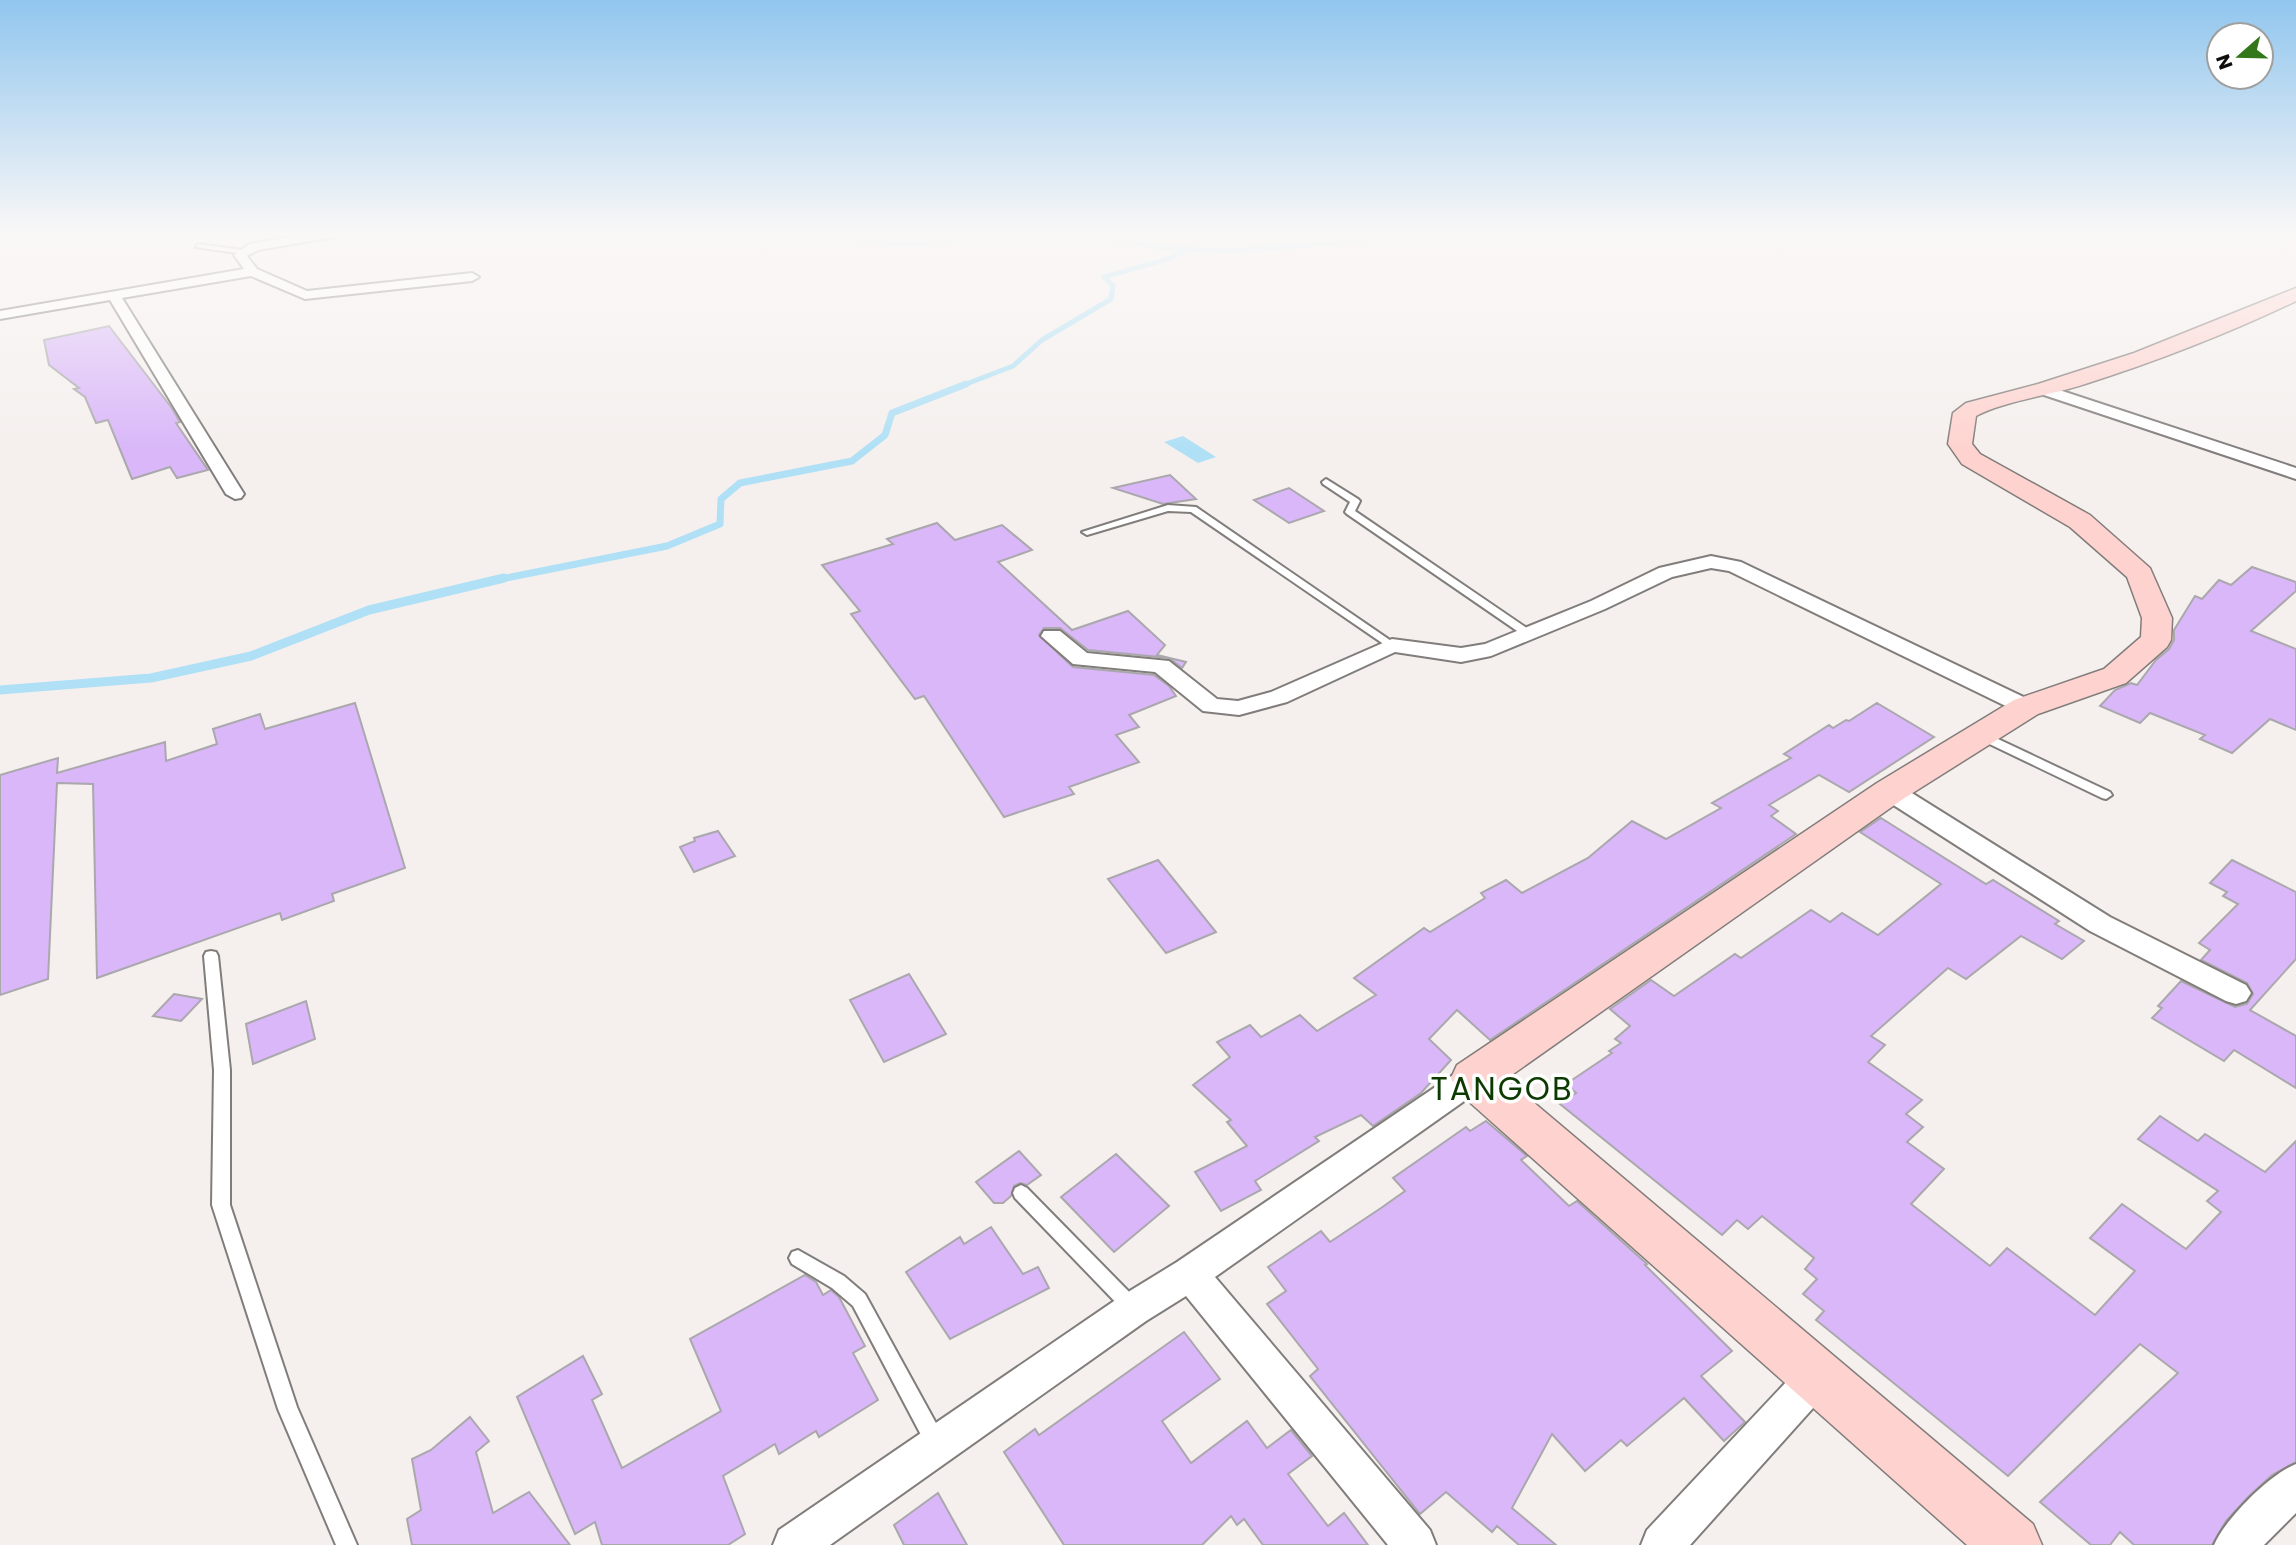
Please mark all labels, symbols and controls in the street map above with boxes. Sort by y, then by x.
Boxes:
north arrow [2205,21,2275,91]
text: N [2209,50,2240,73]
district label: TANGOB [1430,1066,1574,1111]

